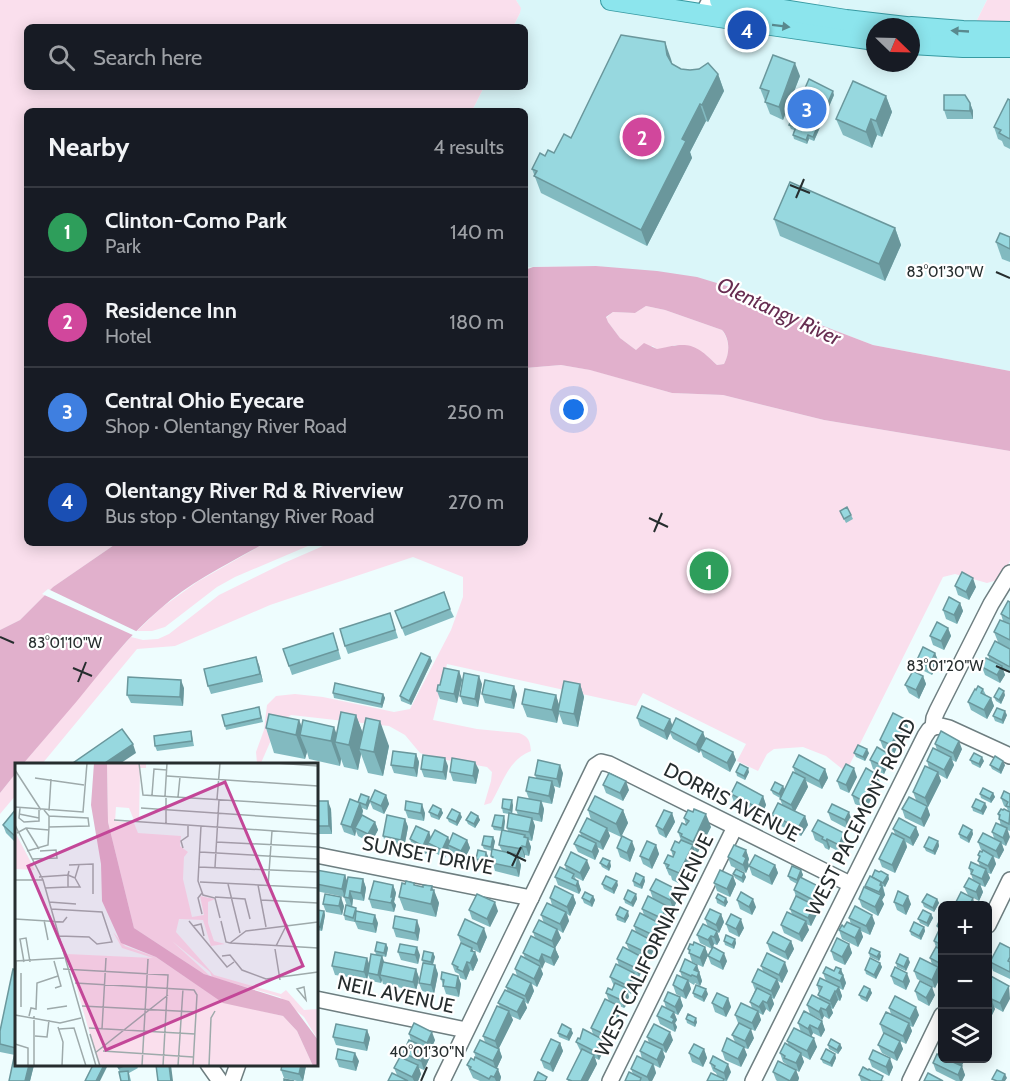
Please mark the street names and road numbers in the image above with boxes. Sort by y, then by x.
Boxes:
street label: WEST PACEMONT ROAD [801,714,921,920]
street label: DORRIS AVENUE [660,757,804,847]
street label: WEST CALIFORNIA AVENUE [590,830,718,1060]
street label: SUNSET DRIVE [360,831,496,879]
street label: NEIL AVENUE [335,970,457,1018]

